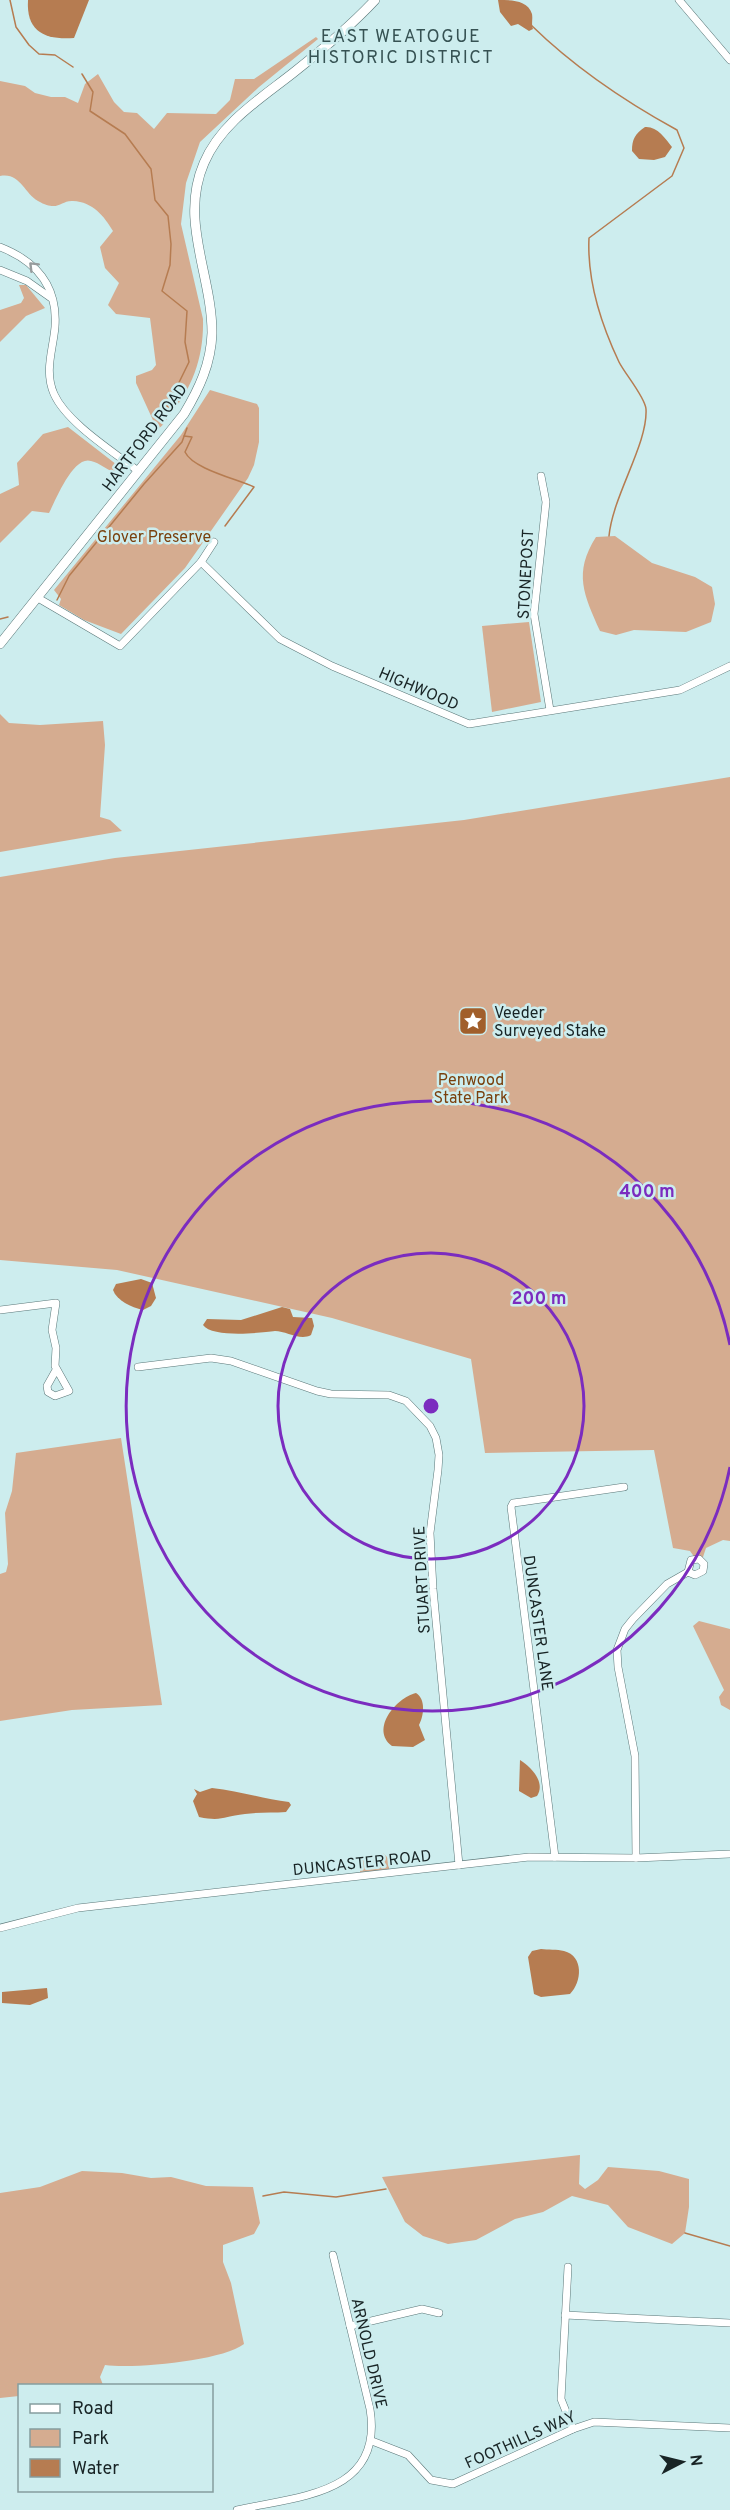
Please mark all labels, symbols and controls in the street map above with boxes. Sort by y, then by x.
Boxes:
district label: EAST WEATOGUE HISTORIC DISTRICT [308,26,494,70]
one-way arrow [29,262,39,273]
street label: HARTFORD ROAD [98,380,193,496]
park label: Glover Preserve [97,528,211,548]
street label: STONEPOST [515,528,539,620]
street label: HIGHWOOD [375,664,461,716]
place label: Veeder Surveyed Stake [494,1004,606,1042]
place icon: Veeder Surveyed Stake [457,1005,489,1037]
park label: Penwood State Park [434,1071,508,1109]
text: 400 m [619,1181,675,1204]
text: 200 m [511,1288,567,1311]
centre of rings [421,1396,441,1416]
street label: STUART DRIVE [410,1525,436,1634]
street label: DUNCASTER LANE [518,1554,556,1692]
street label: DUNCASTER ROAD [292,1847,433,1881]
street label: ARNOLD DRIVE [346,2296,391,2411]
legend [18,2384,213,2492]
text: Road [72,2398,114,2421]
street label: FOOTHILLS WAY [462,2407,580,2474]
text: Park [72,2428,109,2451]
north arrow [652,2432,712,2492]
text: N [684,2453,706,2467]
text: Water [72,2458,119,2481]

